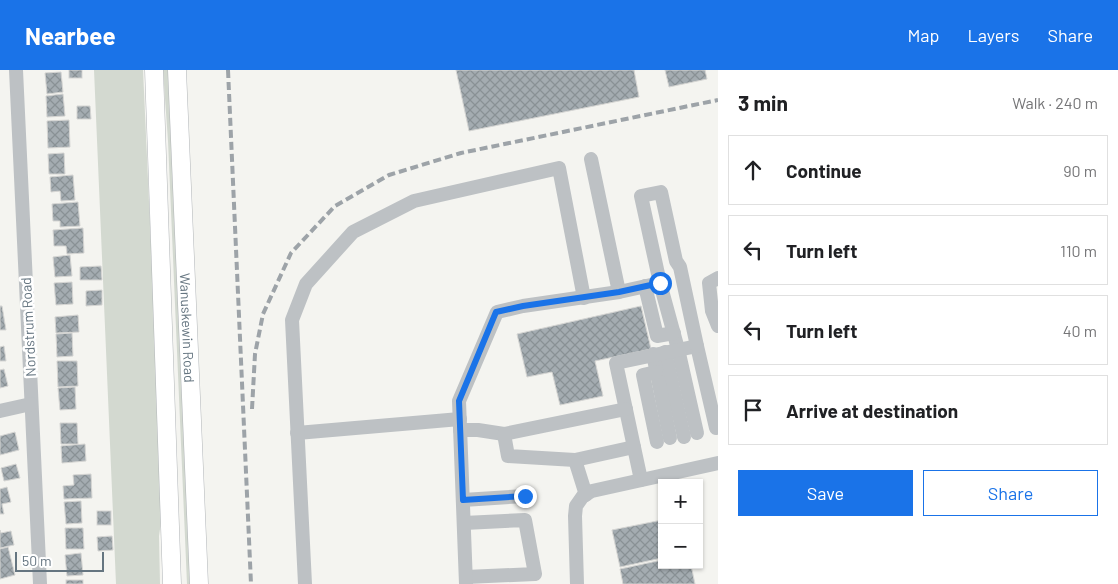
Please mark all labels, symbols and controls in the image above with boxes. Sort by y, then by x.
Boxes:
text: Nearbee [25,21,116,50]
text: Map [907,24,939,46]
text: Layers [967,24,1020,46]
text: Share [1048,24,1093,46]
text: 3 min [738,90,788,115]
text: Walk · 240 m [1012,93,1098,112]
icon: ahead [739,156,767,184]
text: Continue [786,159,862,182]
text: 90 m [1063,161,1097,180]
icon: left [739,236,767,264]
text: Turn left [786,239,857,262]
text: 110 m [1060,241,1097,260]
route start [649,272,672,295]
street label: Wanuskewin Road [177,273,199,383]
street label: Nordstrum Road [17,277,39,377]
icon: left [739,316,767,344]
text: Turn left [786,319,857,342]
text: 40 m [1063,321,1097,340]
icon: arrive [739,396,767,424]
text: Arrive at destination [786,399,958,422]
button: Save [738,470,913,516]
button: Share [923,470,1098,516]
map controls [658,479,703,569]
button: + [658,479,703,524]
route end [514,485,537,508]
button: − [658,524,703,569]
scale bar [15,549,104,572]
text: 50 m [22,552,51,569]

